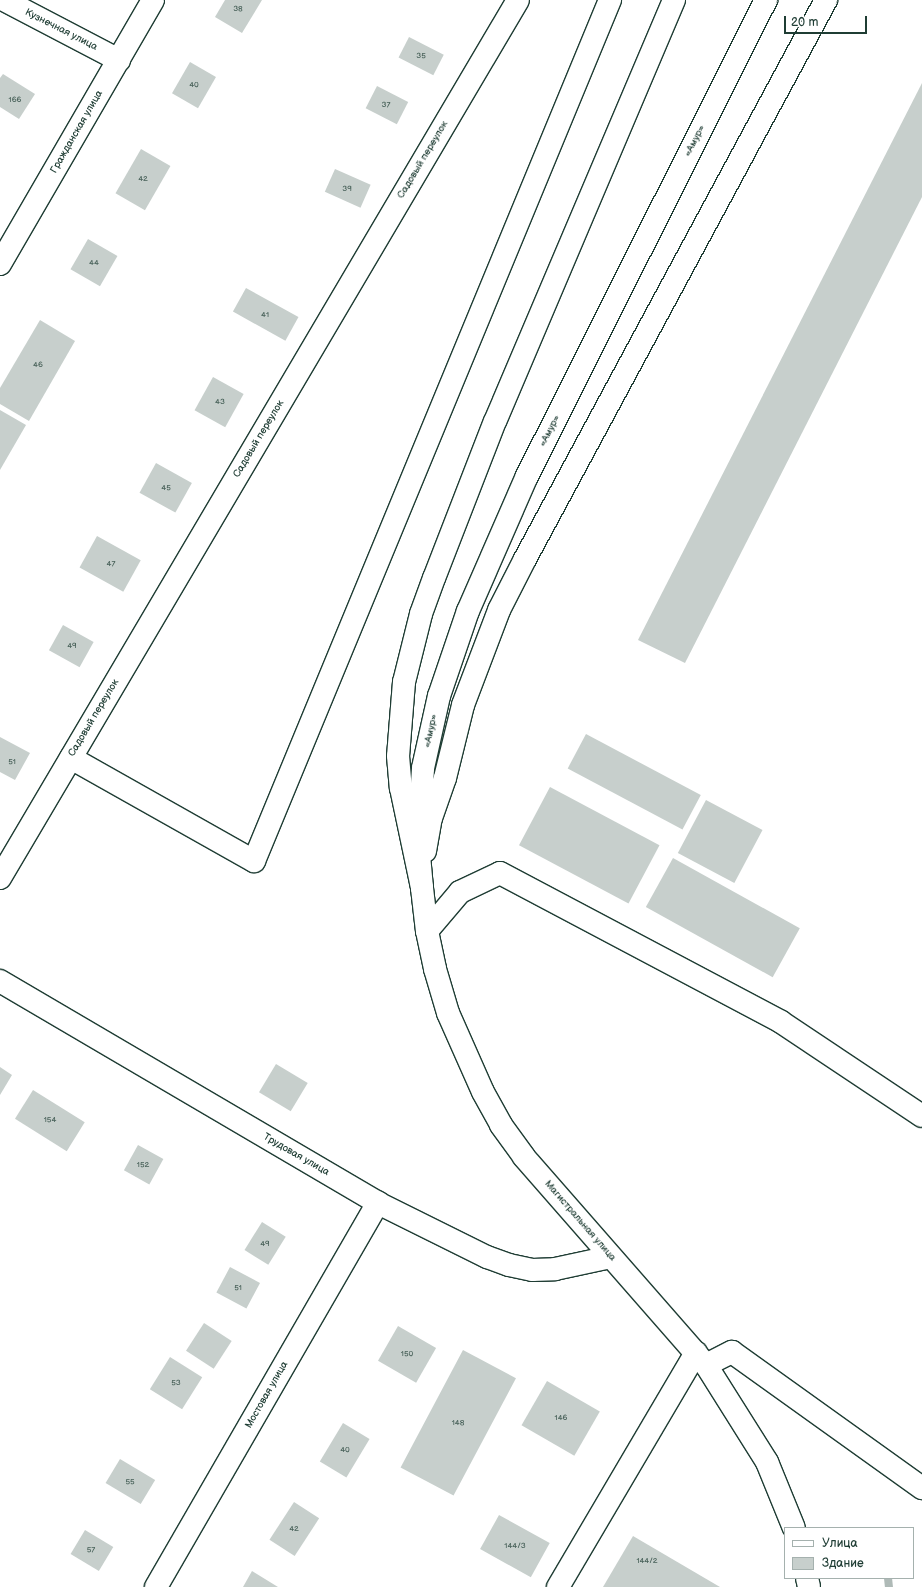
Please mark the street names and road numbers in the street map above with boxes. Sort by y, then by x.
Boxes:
street label: Кузнечная улица [23,7,99,53]
street label: Гражданская улица [48,88,106,176]
street label: Садовый переулок [395,119,451,201]
street label: «Амур» [682,123,708,159]
street label: Садовый переулок [231,398,287,480]
street label: «Амур» [537,413,563,449]
street label: Садовый переулок [66,677,122,759]
street label: «Амур» [422,713,440,749]
street label: Трудовая улица [261,1131,331,1179]
street label: Магистральная улица [542,1178,618,1264]
street label: Мостовая улица [243,1359,291,1431]

